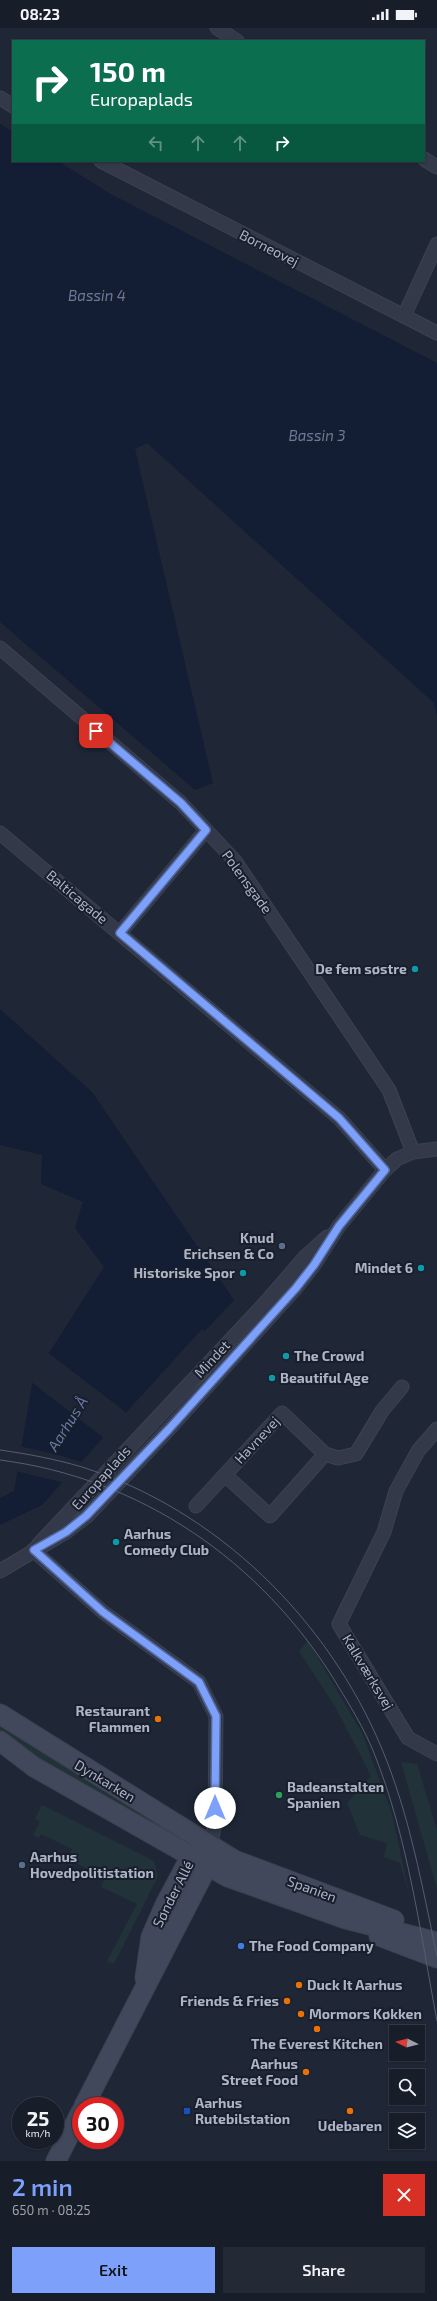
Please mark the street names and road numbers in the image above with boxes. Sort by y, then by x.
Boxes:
street label: Borneovej [237,225,302,270]
street label: Polensgade [219,847,276,917]
street label: Balticagade [43,866,111,927]
street label: Mindet [190,1336,233,1381]
street label: Havnevej [230,1412,283,1467]
street label: Europaplads [68,1442,134,1513]
street label: Kalkværksvej [339,1631,398,1713]
street label: Dynkarken [72,1756,139,1805]
street label: Sønder Allé [149,1858,197,1930]
street label: Spanien [285,1872,339,1905]

